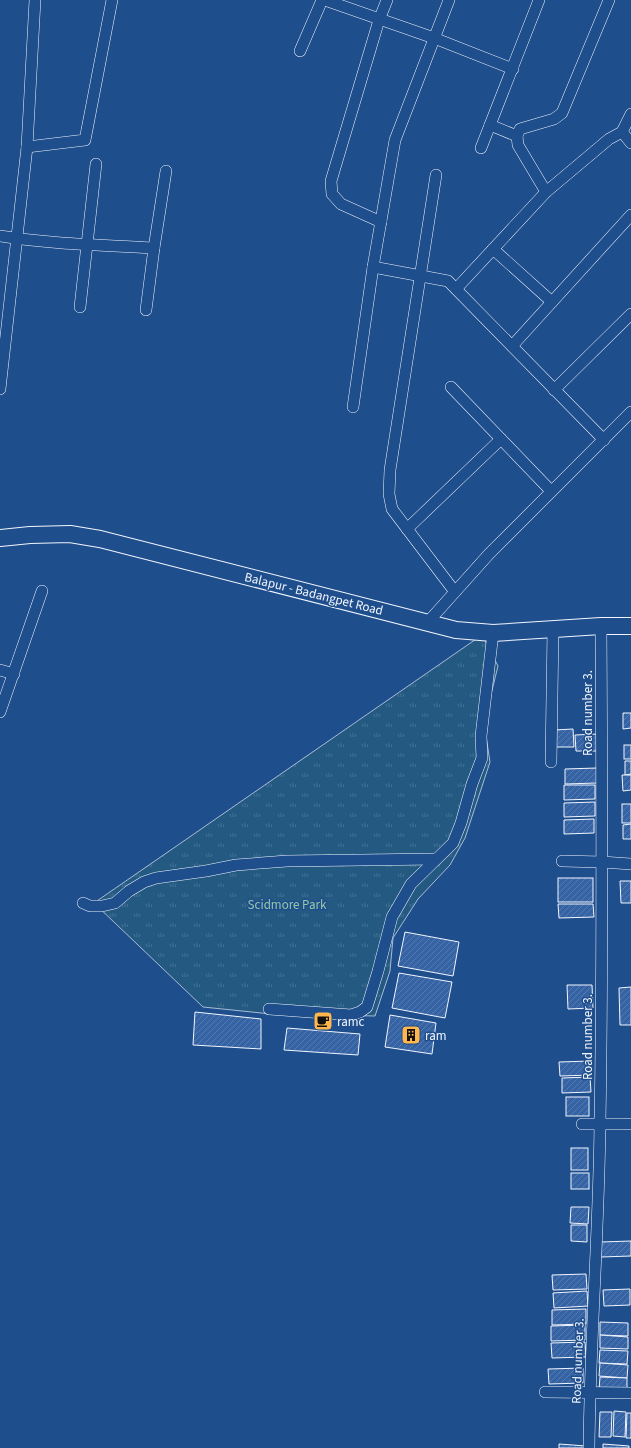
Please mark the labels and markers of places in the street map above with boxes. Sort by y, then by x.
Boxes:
cafe icon: ramc [312,1010,334,1032]
place label: ramc [337,1013,365,1031]
building icon: ram [400,1024,422,1046]
place label: ram [425,1027,447,1045]

